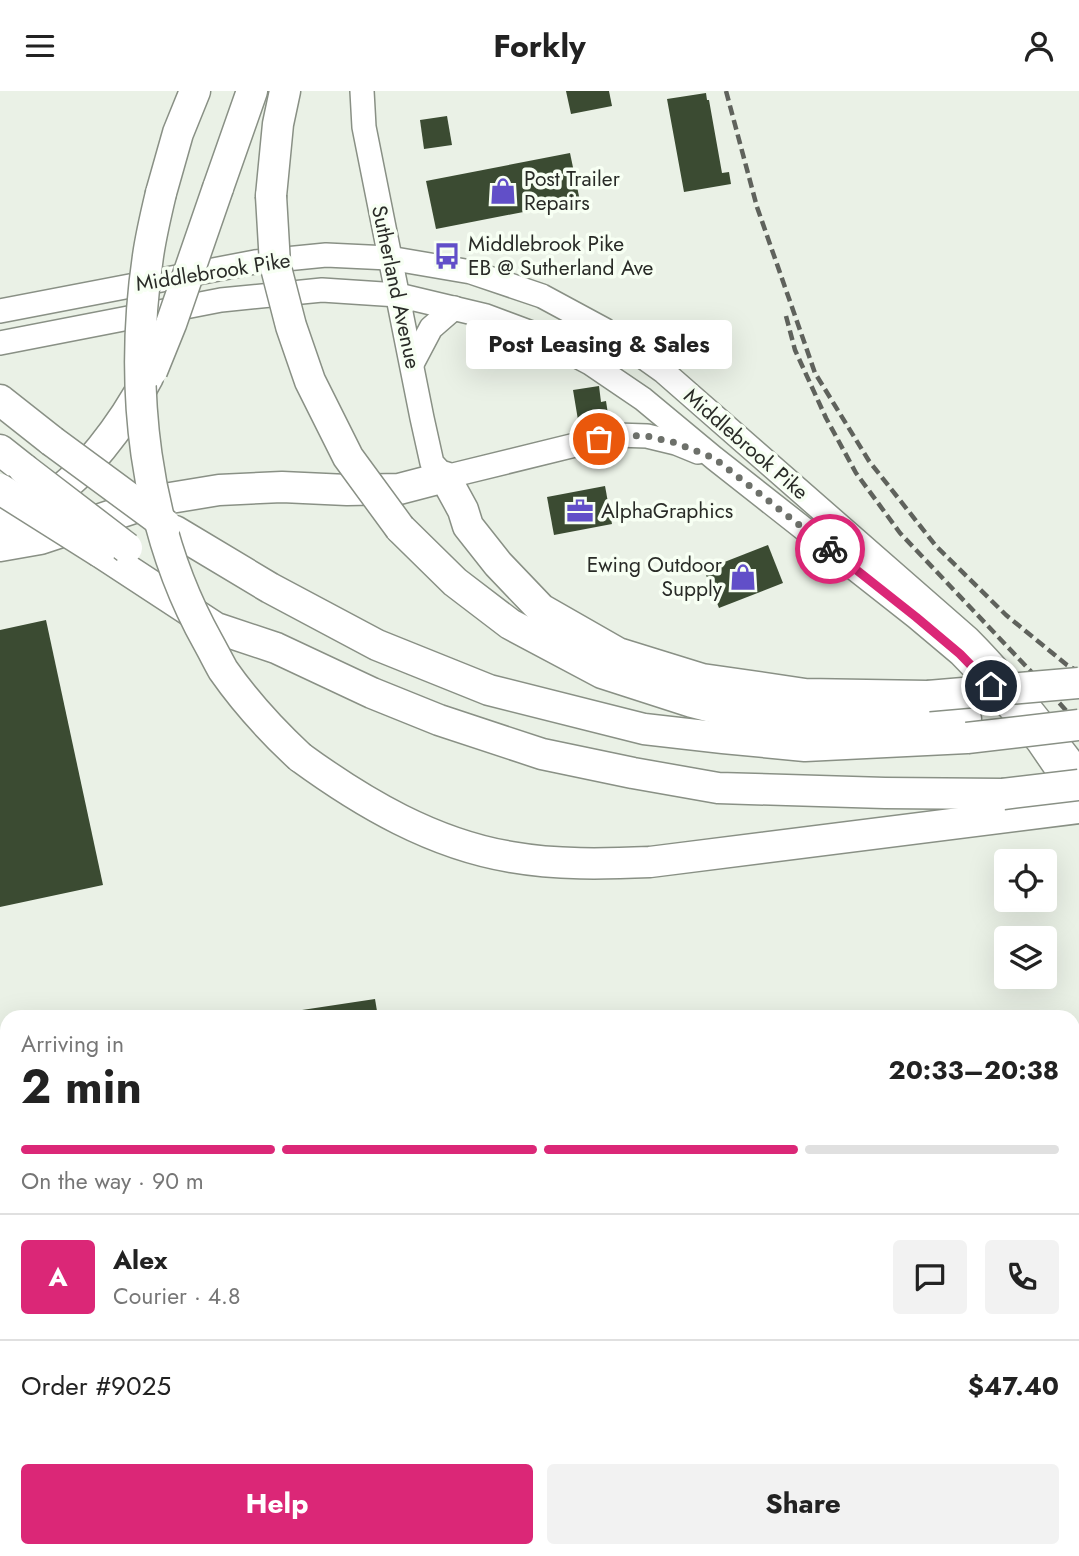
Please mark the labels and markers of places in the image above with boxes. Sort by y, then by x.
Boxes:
place label: Post Trailer Repairs [524,164,621,218]
shop icon: Post Trailer Repairs [488,176,518,206]
place label: Middlebrook Pike EB @ Sutherland Ave [468,229,654,283]
bus stop icon: Middlebrook Pike EB @ Sutherland Ave [432,241,462,271]
callout: Post Leasing & Sales [466,320,732,369]
pin [569,409,629,469]
office icon: AlphaGraphics [565,496,595,526]
place label: AlphaGraphics [601,496,733,526]
place label: Ewing Outdoor Supply [587,550,723,604]
shop icon: Ewing Outdoor Supply [728,562,758,592]
pin [961,656,1021,716]

